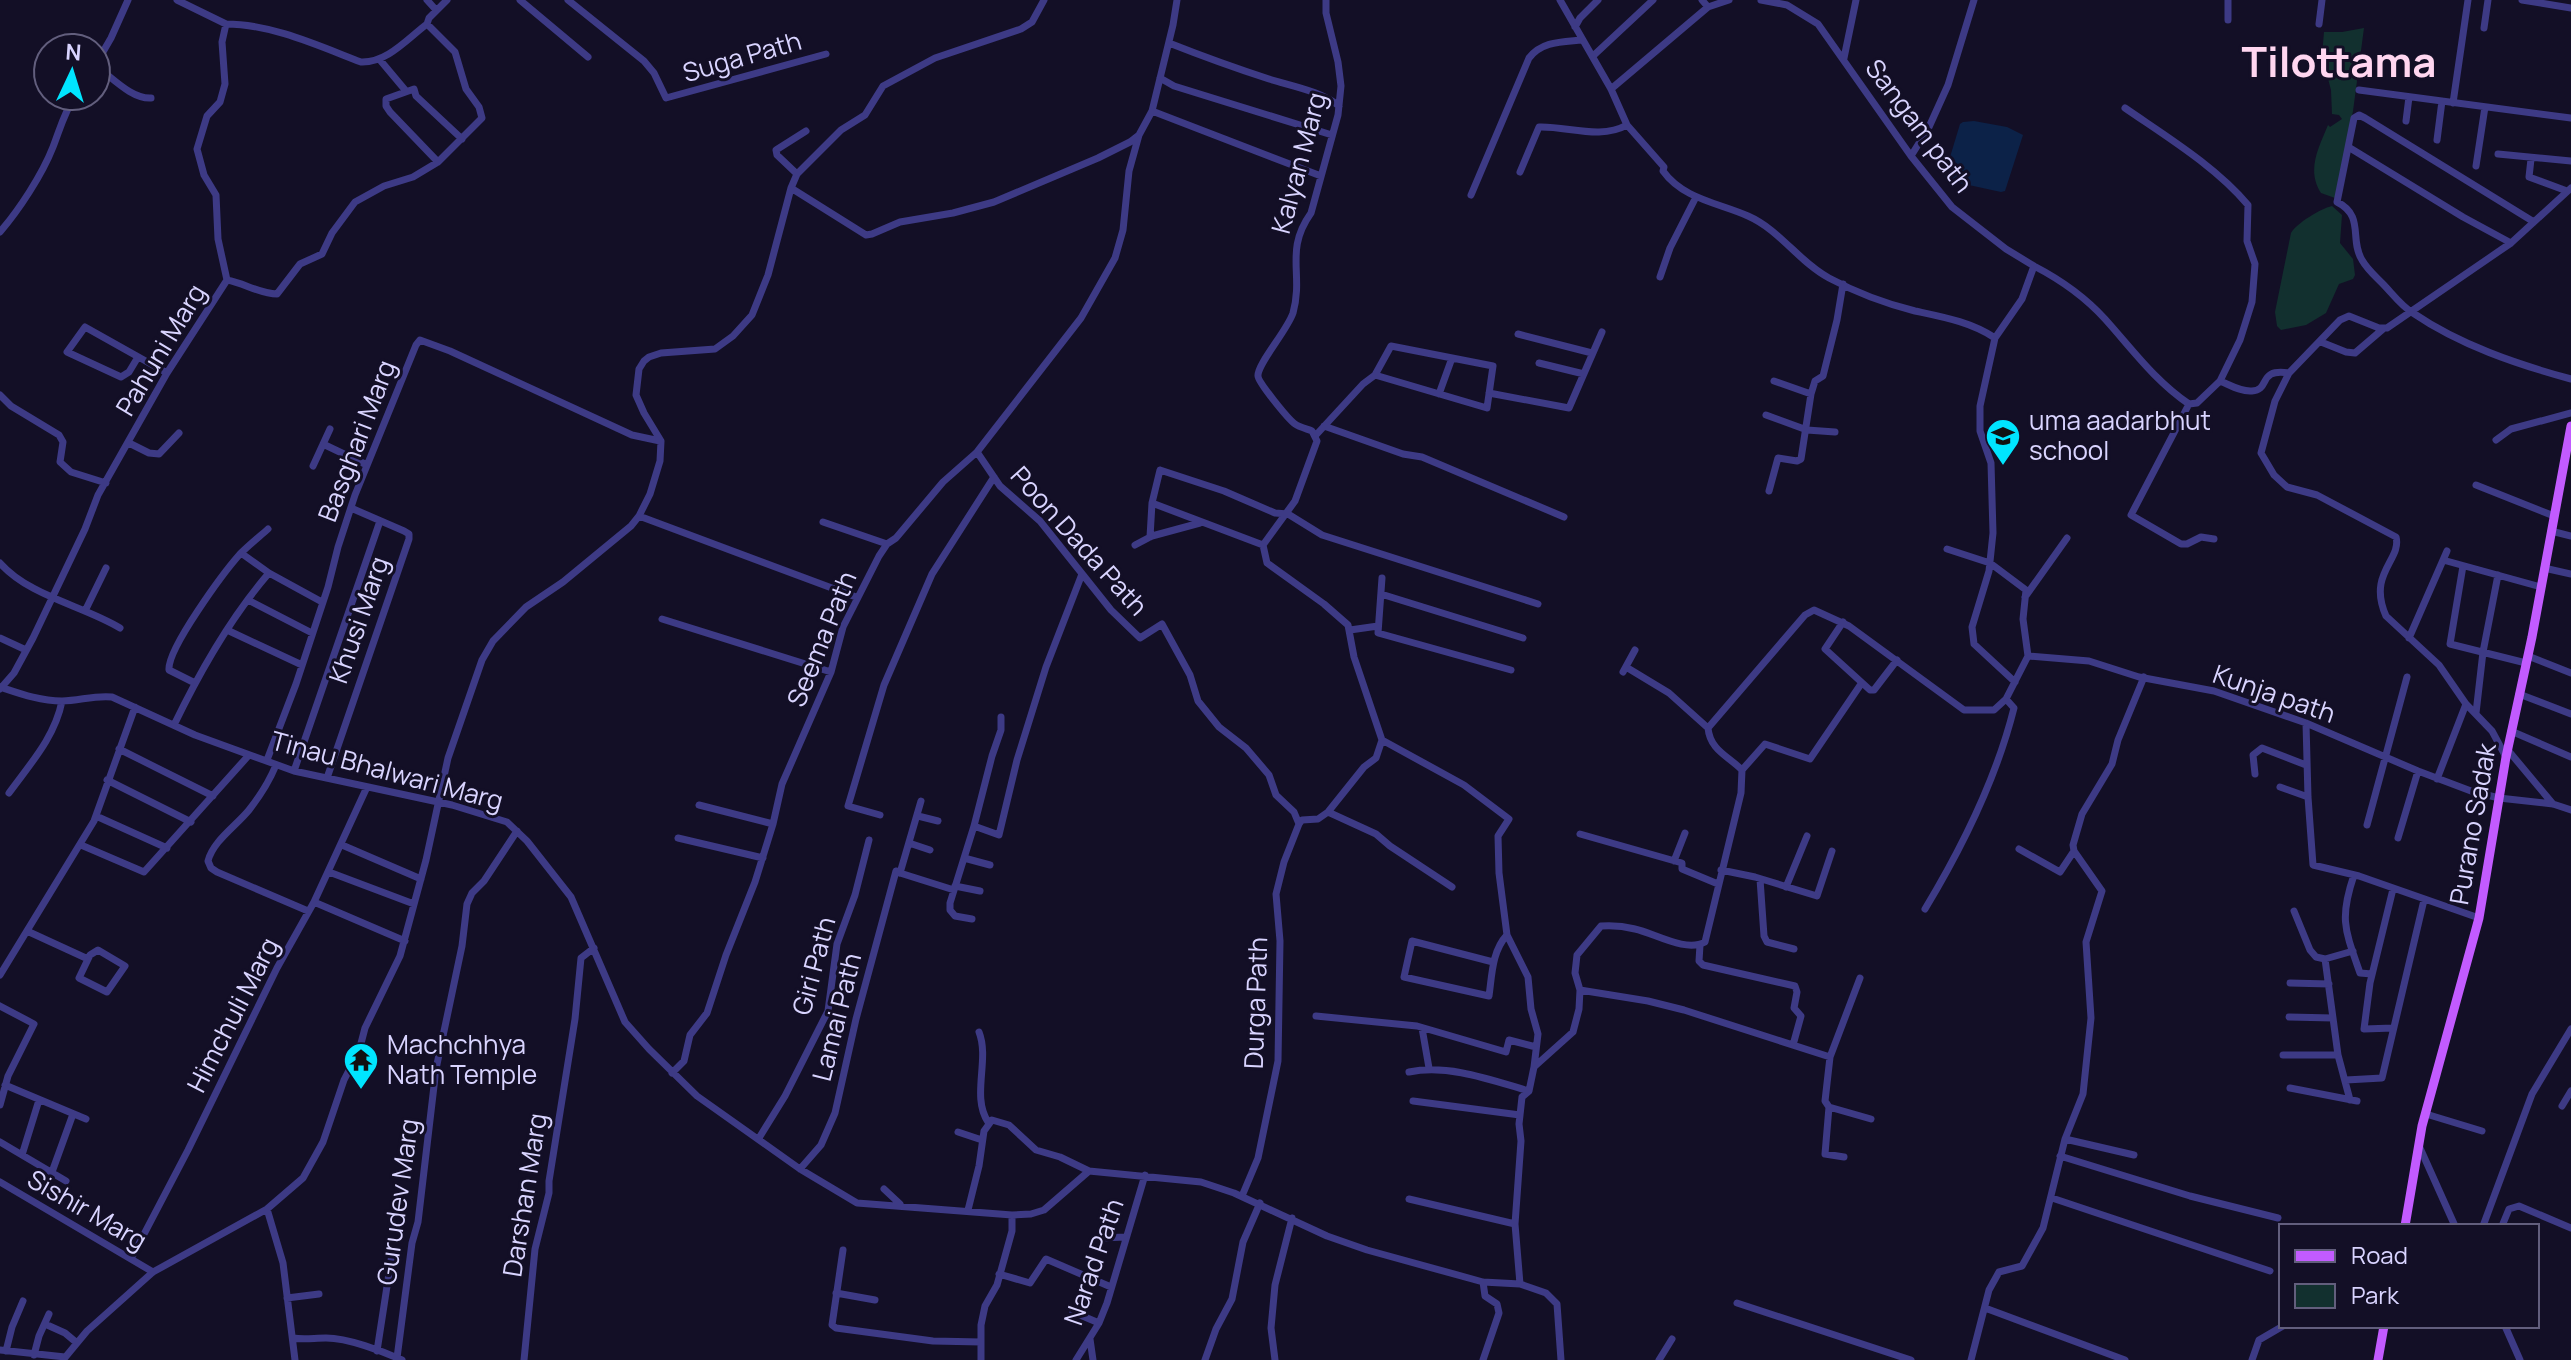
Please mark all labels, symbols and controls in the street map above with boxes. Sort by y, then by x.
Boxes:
street label: Suga Path [678,22,805,90]
north arrow [32,32,112,112]
district label: Tilottama [2241,32,2437,90]
text: N [64,37,82,68]
street label: Sangam path [1858,51,1982,200]
street label: Kalyan Marg [1262,88,1334,237]
street label: Pahuni Marg [107,277,214,422]
street label: Basghari Marg [309,355,403,527]
place label: uma aadarbhut school [2029,402,2211,468]
school or university icon: uma aadarbhut school [1984,417,2022,467]
street label: Poon Dada Path [1003,458,1156,623]
street label: Khusi Marg [320,552,397,688]
street label: Seema Path [778,566,865,712]
street label: Kunja path [2208,655,2340,731]
street label: Tinau Bhalwari Marg [267,722,507,818]
street label: Purano Sadak [2440,739,2504,908]
street label: Giri Path [783,913,843,1019]
street label: Himchuli Marg [178,931,287,1098]
street label: Durga Path [1235,936,1275,1070]
street label: Lamai Path [803,949,869,1085]
place label: Machchhya Nath Temple [387,1026,537,1092]
temple icon: Machchhya Nath Temple [342,1041,380,1091]
street label: Darshan Marg [493,1110,555,1279]
street label: Gurudev Marg [368,1116,426,1287]
street label: Sishir Marg [21,1160,154,1258]
street label: Narad Path [1055,1194,1131,1330]
legend [2279,1224,2539,1328]
text: Road [2351,1238,2408,1271]
text: Park [2351,1278,2400,1311]

